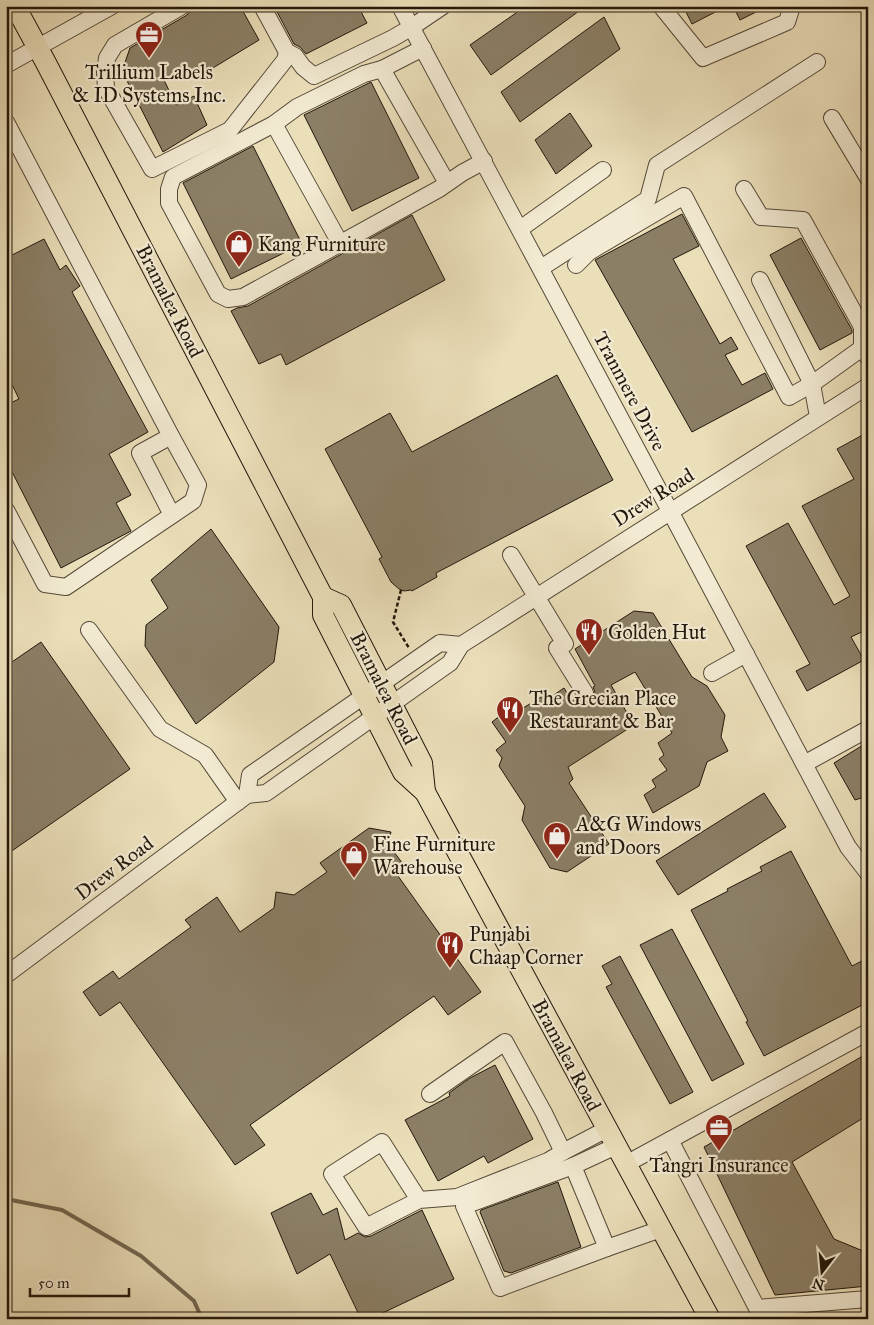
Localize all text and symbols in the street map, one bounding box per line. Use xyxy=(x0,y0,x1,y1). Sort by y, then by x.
office icon: Trillium Labels & ID Systems Inc. xyxy=(134,20,164,59)
place label: Trillium Labels & ID Systems Inc. xyxy=(72,60,226,107)
shop icon: Kang Furniture xyxy=(224,229,254,268)
place label: Kang Furniture xyxy=(258,232,386,257)
street label: Bramalea Road xyxy=(131,241,209,361)
street label: Tranmere Drive xyxy=(589,327,671,455)
street label: Drew Road xyxy=(608,463,698,531)
restaurant icon: Golden Hut xyxy=(574,617,604,656)
place label: Golden Hut xyxy=(608,620,706,644)
street label: Bramalea Road xyxy=(345,628,423,748)
place label: The Grecian Place Restaurant & Bar xyxy=(529,686,676,733)
restaurant icon: The Grecian Place Restaurant & Bar xyxy=(495,695,525,734)
place label: A&G Windows and Doors xyxy=(575,812,701,859)
shop icon: A&G Windows and Doors xyxy=(542,821,572,860)
street label: Drew Road xyxy=(70,831,158,905)
place label: Fine Furniture Warehouse xyxy=(373,832,496,879)
shop icon: Fine Furniture Warehouse xyxy=(339,840,369,879)
place label: Punjabi Chaap Corner xyxy=(469,922,583,969)
restaurant icon: Punjabi Chaap Corner xyxy=(435,930,465,969)
street label: Bramalea Road xyxy=(527,995,607,1115)
office icon: Tangri Insurance xyxy=(704,1113,734,1152)
place label: Tangri Insurance xyxy=(649,1153,789,1178)
north arrow xyxy=(796,1248,846,1298)
scale bar xyxy=(30,1265,129,1297)
text: 50 m xyxy=(38,1274,70,1292)
text: N xyxy=(810,1274,827,1294)

